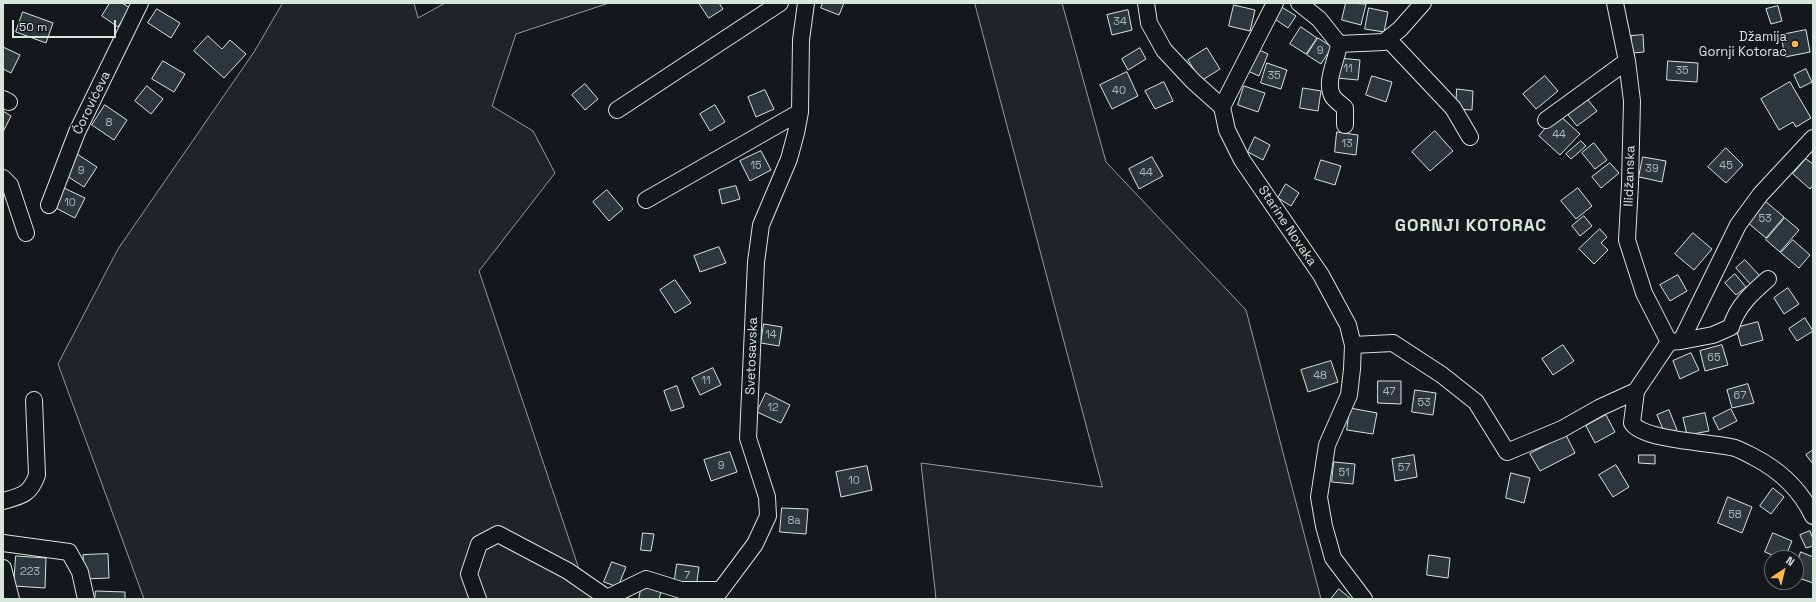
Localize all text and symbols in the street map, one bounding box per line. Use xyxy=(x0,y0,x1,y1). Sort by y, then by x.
scale bar xyxy=(14,12,118,38)
house number: 34 xyxy=(1113,15,1127,29)
text: 50 m xyxy=(19,19,47,35)
place label: Džamija Gornji Kotorac xyxy=(1699,29,1787,60)
marker: Džamija Gornji Kotorac xyxy=(1790,39,1800,49)
house number: 9 xyxy=(1317,44,1323,58)
house number: 11 xyxy=(1343,62,1353,76)
house number: 35 xyxy=(1675,64,1689,78)
street label: Ćorovićeva xyxy=(70,69,114,137)
house number: 35 xyxy=(1267,69,1281,83)
house number: 40 xyxy=(1112,84,1126,98)
house number: 8 xyxy=(106,116,112,130)
house number: 44 xyxy=(1552,128,1566,142)
house number: 13 xyxy=(1341,137,1353,151)
street label: Ilidžanska xyxy=(1621,145,1639,207)
house number: 15 xyxy=(750,159,762,173)
house number: 45 xyxy=(1719,159,1733,173)
house number: 39 xyxy=(1645,162,1659,176)
house number: 9 xyxy=(78,164,84,178)
house number: 44 xyxy=(1139,166,1153,180)
street label: Starine Novaka xyxy=(1254,183,1320,269)
house number: 10 xyxy=(64,196,76,210)
house number: 53 xyxy=(1758,212,1772,226)
district label: GORNJI KOTORAC xyxy=(1395,216,1547,236)
street label: Svetosavska xyxy=(743,317,761,395)
house number: 14 xyxy=(765,328,777,342)
house number: 65 xyxy=(1707,351,1721,365)
house number: 48 xyxy=(1313,369,1327,383)
house number: 11 xyxy=(701,374,711,388)
house number: 47 xyxy=(1383,385,1395,399)
house number: 67 xyxy=(1734,389,1746,403)
house number: 53 xyxy=(1417,396,1431,410)
house number: 12 xyxy=(767,401,779,415)
house number: 9 xyxy=(718,459,724,473)
house number: 57 xyxy=(1398,461,1410,475)
house number: 51 xyxy=(1338,466,1350,480)
house number: 10 xyxy=(848,474,860,488)
house number: 58 xyxy=(1728,508,1742,522)
house number: 8a xyxy=(787,514,801,528)
north arrow xyxy=(1764,550,1804,590)
text: N xyxy=(1783,553,1797,569)
house number: 223 xyxy=(20,565,40,579)
house number: 7 xyxy=(684,569,690,583)

